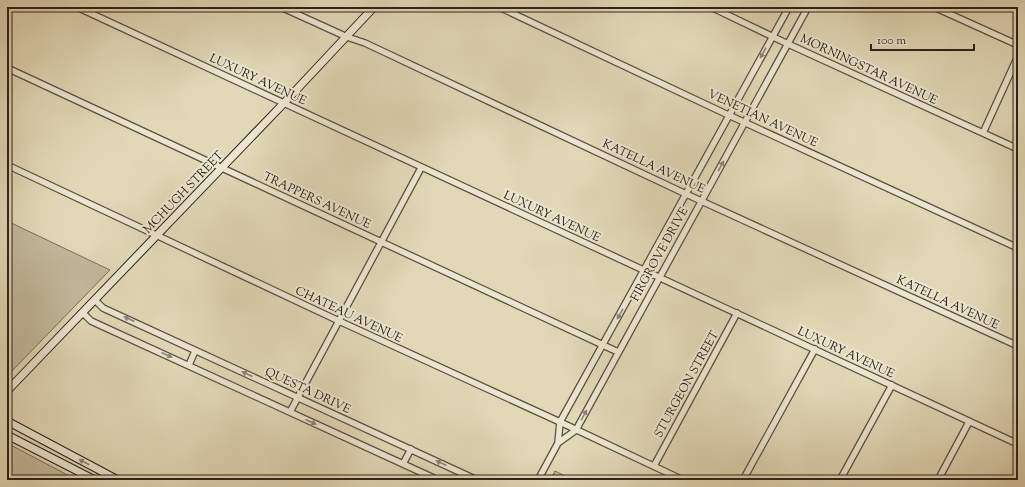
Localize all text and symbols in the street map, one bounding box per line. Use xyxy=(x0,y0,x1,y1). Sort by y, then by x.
scale bar xyxy=(871,26,974,52)
street label: MORNINGSTAR AVENUE xyxy=(797,30,941,110)
text: 100 m xyxy=(877,32,906,50)
one-way arrow xyxy=(760,47,767,59)
street label: LUXURY AVENUE xyxy=(206,50,310,111)
street label: VENETIAN AVENUE xyxy=(705,85,821,153)
street label: KATELLA AVENUE xyxy=(599,135,709,199)
street label: MCHUGH STREET xyxy=(139,147,228,238)
one-way arrow xyxy=(718,160,724,172)
street label: TRAPPERS AVENUE xyxy=(260,168,374,234)
street label: LUXURY AVENUE xyxy=(500,187,604,248)
street label: FIRGROVE DRIVE xyxy=(626,203,694,305)
street label: KATELLA AVENUE xyxy=(893,271,1003,335)
street label: CHATEAU AVENUE xyxy=(292,282,406,348)
one-way arrow xyxy=(616,308,623,320)
one-way arrow xyxy=(123,316,135,322)
street label: LUXURY AVENUE xyxy=(794,323,898,384)
street label: STURGEON STREET xyxy=(650,327,724,441)
one-way arrow xyxy=(162,352,173,358)
street label: QUESTA DRIVE xyxy=(262,363,354,419)
one-way arrow xyxy=(241,371,252,377)
one-way arrow xyxy=(581,409,587,421)
one-way arrow xyxy=(305,419,316,425)
one-way arrow xyxy=(78,458,89,465)
one-way arrow xyxy=(435,460,447,466)

